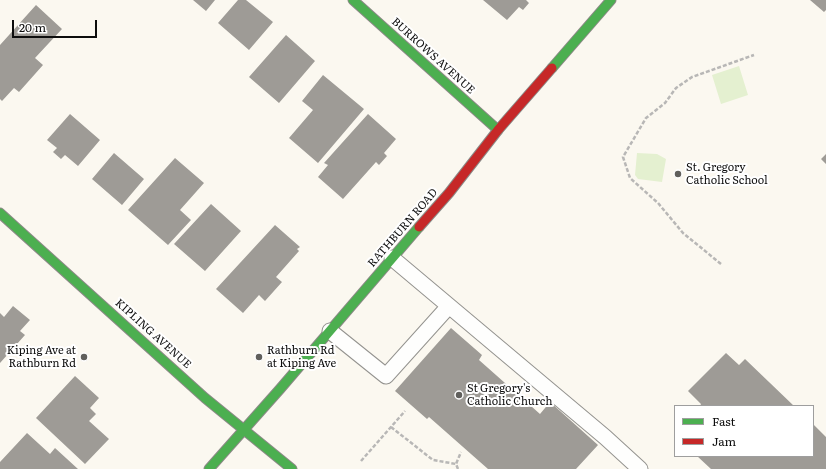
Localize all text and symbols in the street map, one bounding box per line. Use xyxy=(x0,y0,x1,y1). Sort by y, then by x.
scale bar xyxy=(14,12,99,38)
street label: BURROWS AVENUE xyxy=(389,15,477,97)
text: 20 m xyxy=(19,18,46,36)
place label: St. Gregory Catholic School xyxy=(686,161,768,187)
marker: St. Gregory Catholic School xyxy=(673,169,683,179)
street label: RATHBURN ROAD xyxy=(365,186,441,270)
street label: KIPLING AVENUE xyxy=(112,296,194,372)
place label: Kiping Ave at Rathburn Rd xyxy=(7,344,76,370)
place label: Rathburn Rd at Kiping Ave xyxy=(267,344,336,370)
marker: Kiping Ave at Rathburn Rd xyxy=(79,352,89,362)
marker: Rathburn Rd at Kiping Ave xyxy=(254,352,264,362)
place label: St Gregory's Catholic Church xyxy=(467,382,553,408)
marker: St Gregory's Catholic Church xyxy=(454,390,464,400)
legend xyxy=(674,405,814,457)
text: Fast xyxy=(712,412,735,430)
text: Jam xyxy=(712,432,736,450)

